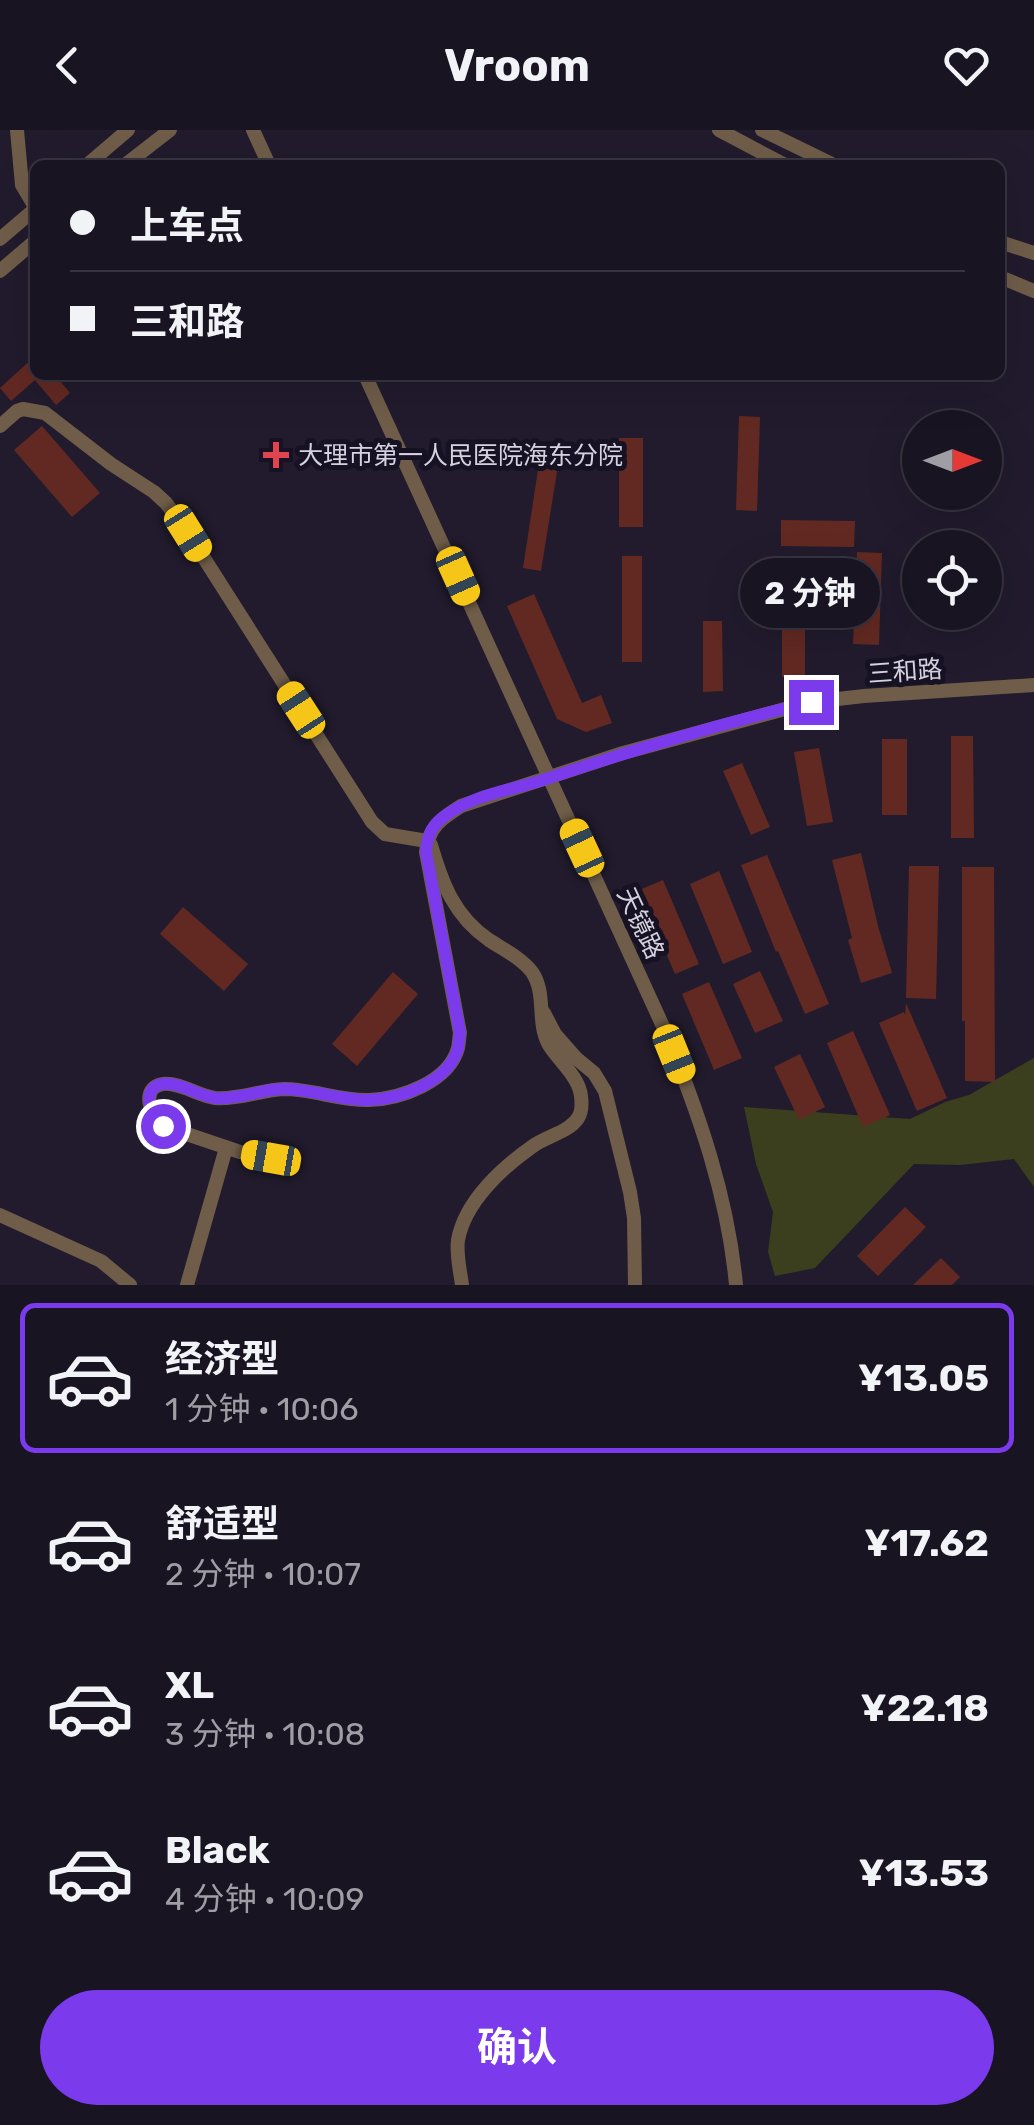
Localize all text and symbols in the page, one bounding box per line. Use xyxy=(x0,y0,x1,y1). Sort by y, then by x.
icon: back xyxy=(40,38,95,93)
icon: heart xyxy=(939,38,994,93)
text: Vroom xyxy=(444,39,590,92)
text: 上车点 xyxy=(130,203,244,249)
text: 三和路 xyxy=(130,299,244,345)
north arrow xyxy=(902,410,1002,510)
map controls xyxy=(902,410,1002,630)
place label: 大理市第一人民医院海东分院 xyxy=(298,441,623,470)
marker: 大理市第一人民医院海东分院 xyxy=(263,442,289,468)
car xyxy=(159,500,217,566)
button: locate xyxy=(902,530,1002,630)
car xyxy=(432,542,484,610)
callout: 2 分钟 xyxy=(741,557,881,627)
text: 2 分钟 xyxy=(764,574,856,612)
street label: 三和路 xyxy=(867,654,943,689)
car xyxy=(272,677,330,743)
route end xyxy=(789,680,834,725)
car xyxy=(556,814,608,882)
street label: 天镜路 xyxy=(612,883,670,963)
car xyxy=(649,1021,699,1087)
route start xyxy=(141,1104,186,1149)
car xyxy=(239,1138,303,1178)
icon: car xyxy=(45,1333,135,1423)
text: 经济型 xyxy=(165,1336,279,1382)
text: ¥13.05 xyxy=(858,1355,989,1401)
text: 1 分钟 · 10:06 xyxy=(165,1390,359,1428)
icon: car xyxy=(45,1498,135,1588)
text: 舒适型 xyxy=(165,1501,279,1547)
text: ¥17.62 xyxy=(864,1520,989,1566)
text: 2 分钟 · 10:07 xyxy=(165,1555,361,1593)
text: XL xyxy=(165,1662,214,1708)
icon: car xyxy=(45,1663,135,1753)
text: ¥22.18 xyxy=(860,1685,989,1731)
text: 3 分钟 · 10:08 xyxy=(165,1715,365,1753)
text: Black xyxy=(165,1827,270,1873)
icon: car xyxy=(45,1828,135,1918)
text: ¥13.53 xyxy=(859,1850,989,1896)
text: 4 分钟 · 10:09 xyxy=(165,1880,364,1918)
button: 确认 xyxy=(40,1990,994,2105)

